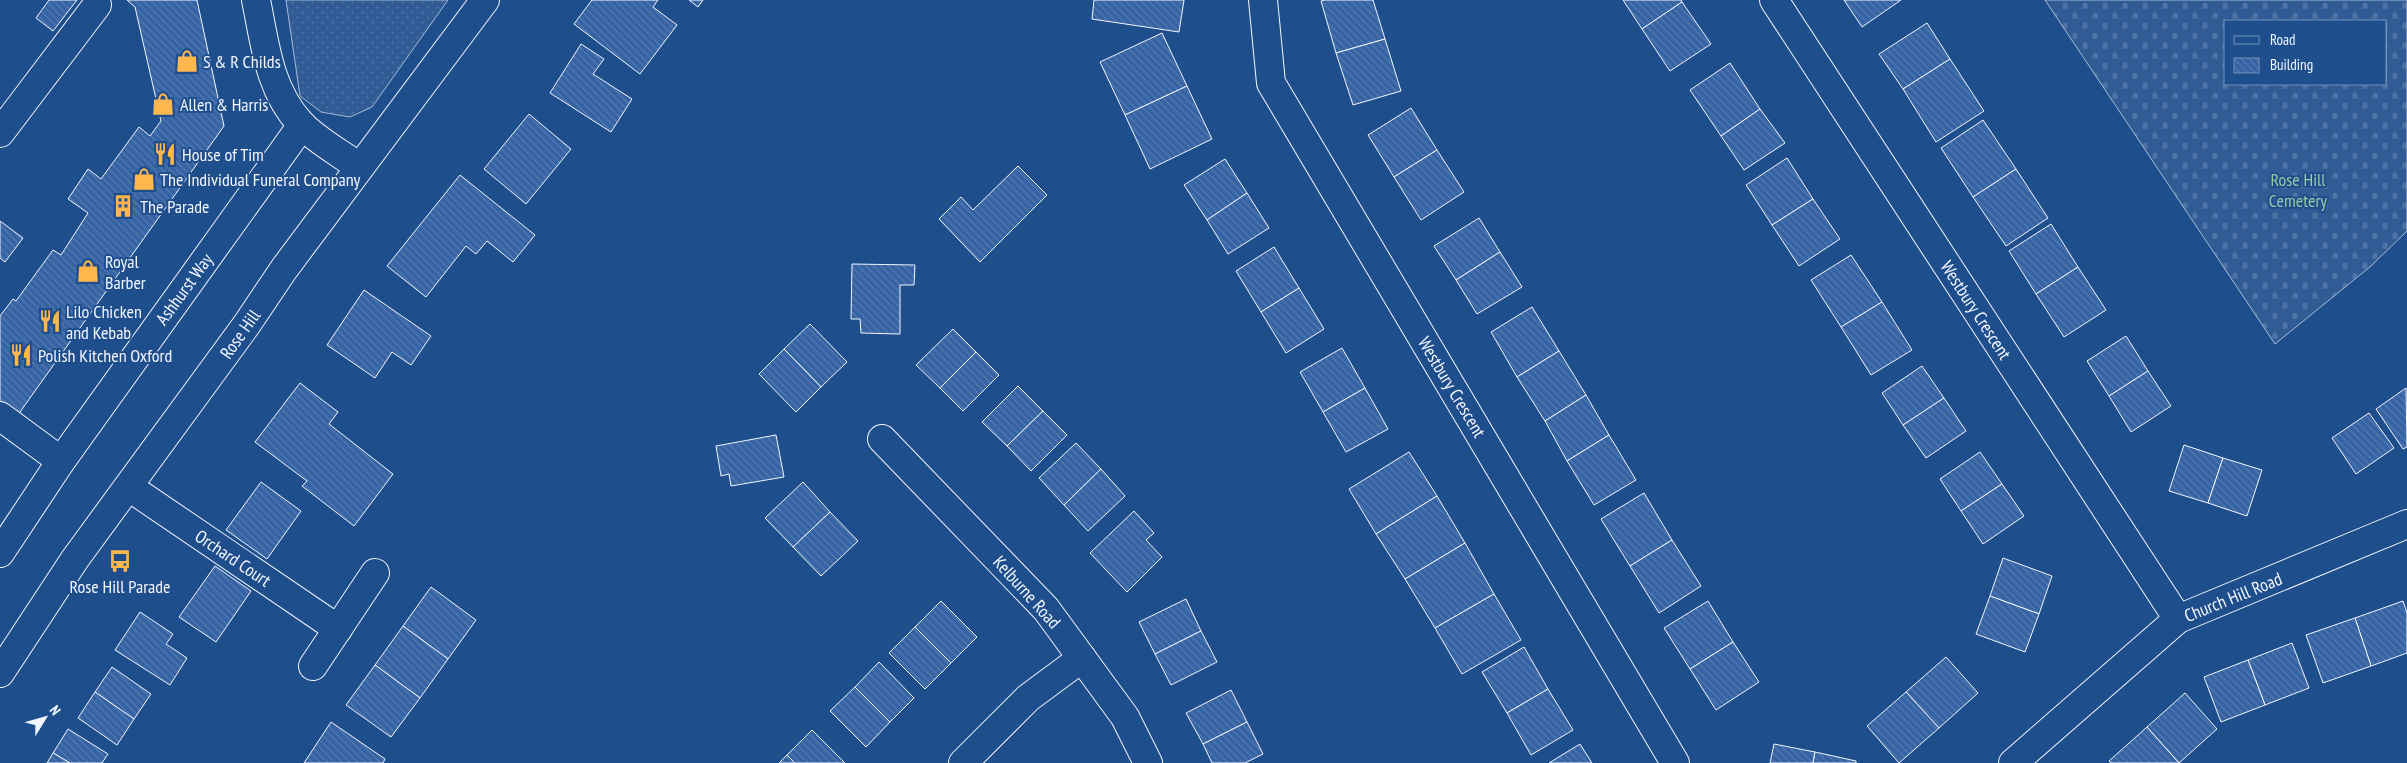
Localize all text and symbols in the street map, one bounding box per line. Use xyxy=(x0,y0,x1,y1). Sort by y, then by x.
legend xyxy=(2224,20,2387,85)
text: Road xyxy=(2270,30,2296,49)
shop icon: S & R Childs xyxy=(174,48,200,74)
place label: S & R Childs xyxy=(203,50,281,73)
text: Building xyxy=(2270,55,2313,74)
shop icon: Allen & Harris xyxy=(150,91,176,117)
place label: Allen & Harris xyxy=(180,93,268,116)
restaurant icon: House of Tim xyxy=(152,141,178,167)
place label: House of Tim xyxy=(182,143,264,166)
shop icon: The Individual Funeral Company xyxy=(131,166,157,192)
place label: The Individual Funeral Company xyxy=(160,168,361,191)
park label: Rose Hill Cemetery xyxy=(2269,168,2327,212)
building icon: The Parade xyxy=(110,193,136,219)
place label: The Parade xyxy=(140,195,209,218)
street label: Ashhurst Way xyxy=(150,248,218,329)
place label: Royal Barber xyxy=(105,250,146,294)
street label: Westbury Crescent xyxy=(1935,256,2017,364)
shop icon: Royal Barber xyxy=(75,258,101,284)
place label: Lilo Chicken and Kebab xyxy=(66,300,142,344)
street label: Rose Hill xyxy=(215,304,266,363)
restaurant icon: Lilo Chicken and Kebab xyxy=(37,308,63,334)
street label: Westbury Crescent xyxy=(1413,332,1491,442)
restaurant icon: Polish Kitchen Oxford xyxy=(8,342,34,368)
place label: Polish Kitchen Oxford xyxy=(38,344,172,367)
street label: Orchard Court xyxy=(191,524,275,592)
bus stop icon: Rose Hill Parade xyxy=(107,548,133,574)
street label: Kelburne Road xyxy=(988,551,1066,633)
street label: Church Hill Road xyxy=(2181,567,2285,627)
place label: Rose Hill Parade xyxy=(70,575,171,598)
north arrow xyxy=(20,693,70,743)
text: N xyxy=(46,702,65,719)

